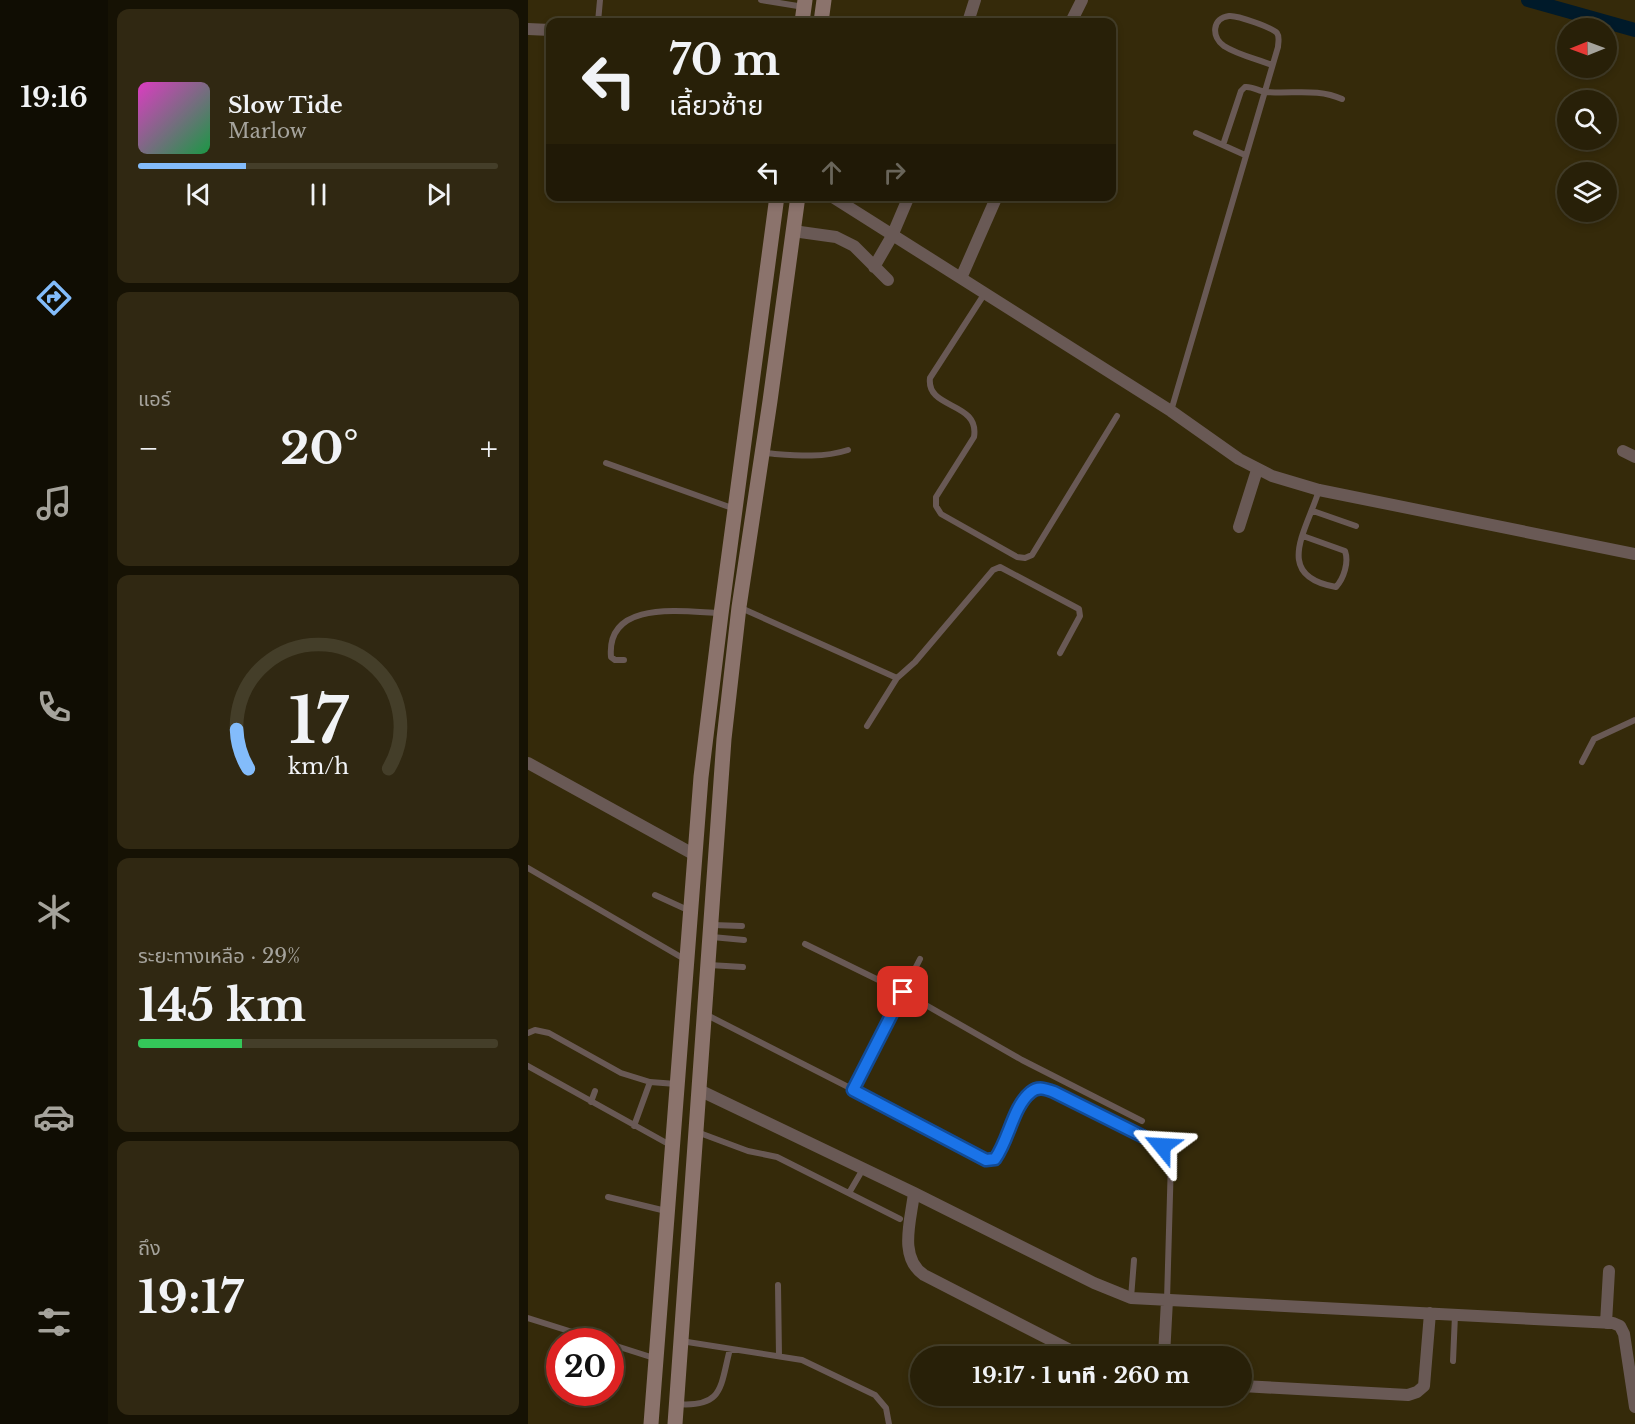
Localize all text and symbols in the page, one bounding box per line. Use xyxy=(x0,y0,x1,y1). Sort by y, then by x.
north arrow xyxy=(1557,18,1617,78)
map controls xyxy=(1557,18,1617,222)
text: 70 m xyxy=(669,34,780,86)
icon: left xyxy=(570,42,648,120)
text: 19:16 xyxy=(20,81,88,114)
text: เลี้ยวซ้าย xyxy=(669,89,763,122)
button: search xyxy=(1557,90,1617,150)
text: Slow Tide xyxy=(228,92,343,119)
text: Marlow xyxy=(228,119,307,143)
icon: left xyxy=(752,156,785,189)
icon: ahead xyxy=(815,156,848,189)
icon: right xyxy=(878,156,911,189)
button: layers xyxy=(1557,162,1617,222)
icon: previous xyxy=(182,178,215,211)
icon: pause xyxy=(302,178,335,211)
icon: next xyxy=(422,178,455,211)
icon: directions xyxy=(33,277,75,319)
text: แอร์ xyxy=(138,387,170,411)
text: 20° xyxy=(280,420,359,476)
text: − xyxy=(138,428,159,469)
text: + xyxy=(480,428,498,469)
icon: music xyxy=(33,482,75,524)
text: 17 xyxy=(288,682,348,760)
icon: phone xyxy=(33,686,75,728)
text: km/h xyxy=(288,753,349,780)
icon: climate xyxy=(33,891,75,933)
text: ระยะทางเหลือ · 29% xyxy=(138,944,301,968)
pin xyxy=(877,966,928,1017)
icon: arrive xyxy=(886,975,919,1008)
text: 145 km xyxy=(138,977,306,1033)
icon: car xyxy=(33,1096,75,1138)
position arrow xyxy=(1130,1114,1194,1178)
text: ถึง xyxy=(138,1236,161,1260)
text: 19:17 xyxy=(138,1269,244,1325)
icon: filters xyxy=(33,1301,75,1343)
speed limit sign: 20 xyxy=(546,1328,624,1406)
text: 19:17 · 1 นาที · 260 m xyxy=(972,1362,1190,1389)

